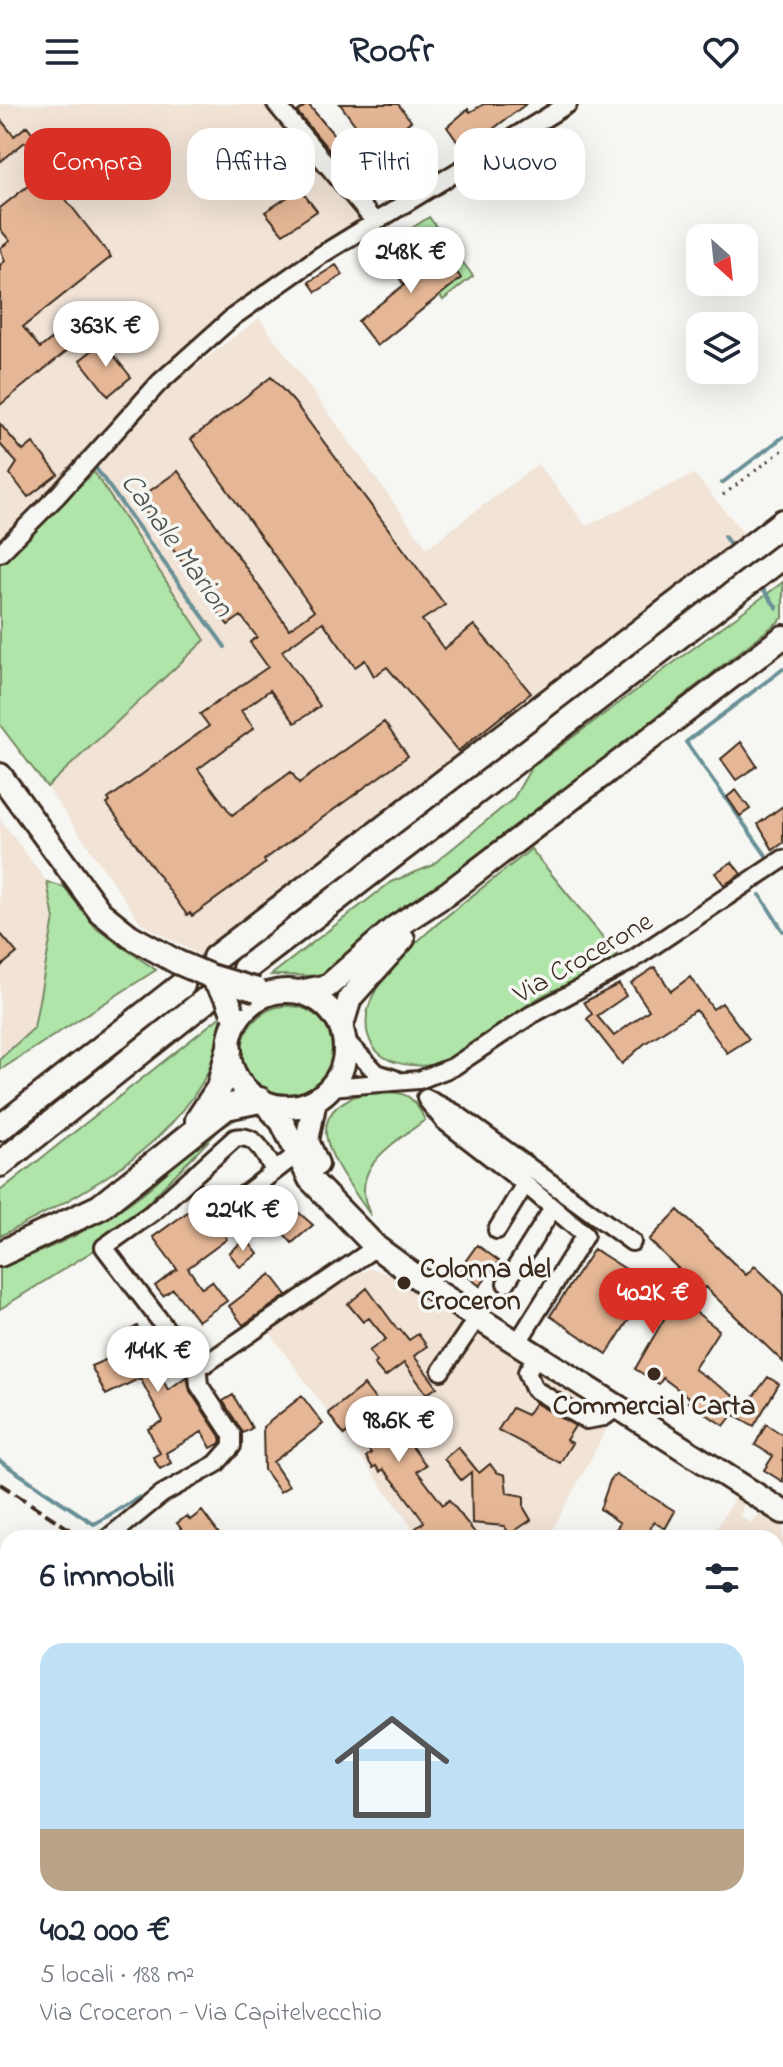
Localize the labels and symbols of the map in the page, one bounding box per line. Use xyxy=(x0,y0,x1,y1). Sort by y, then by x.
north arrow xyxy=(686,224,758,296)
pin: 248K € xyxy=(346,227,476,295)
pin: 363K € xyxy=(41,301,171,369)
water label: Canale Marion xyxy=(108,464,244,628)
street label: Via Crocerone xyxy=(506,902,661,1016)
pin: 224K € xyxy=(178,1185,308,1253)
place label: Colonna del Croceron xyxy=(420,1250,551,1323)
pin: 402K € xyxy=(588,1268,718,1336)
marker: Colonna del Croceron xyxy=(395,1274,413,1292)
pin: 144K € xyxy=(93,1326,223,1394)
marker: Commercial Carta xyxy=(645,1365,663,1383)
place label: Commercial Carta xyxy=(553,1387,755,1428)
pin: 98.6K € xyxy=(325,1396,473,1464)

